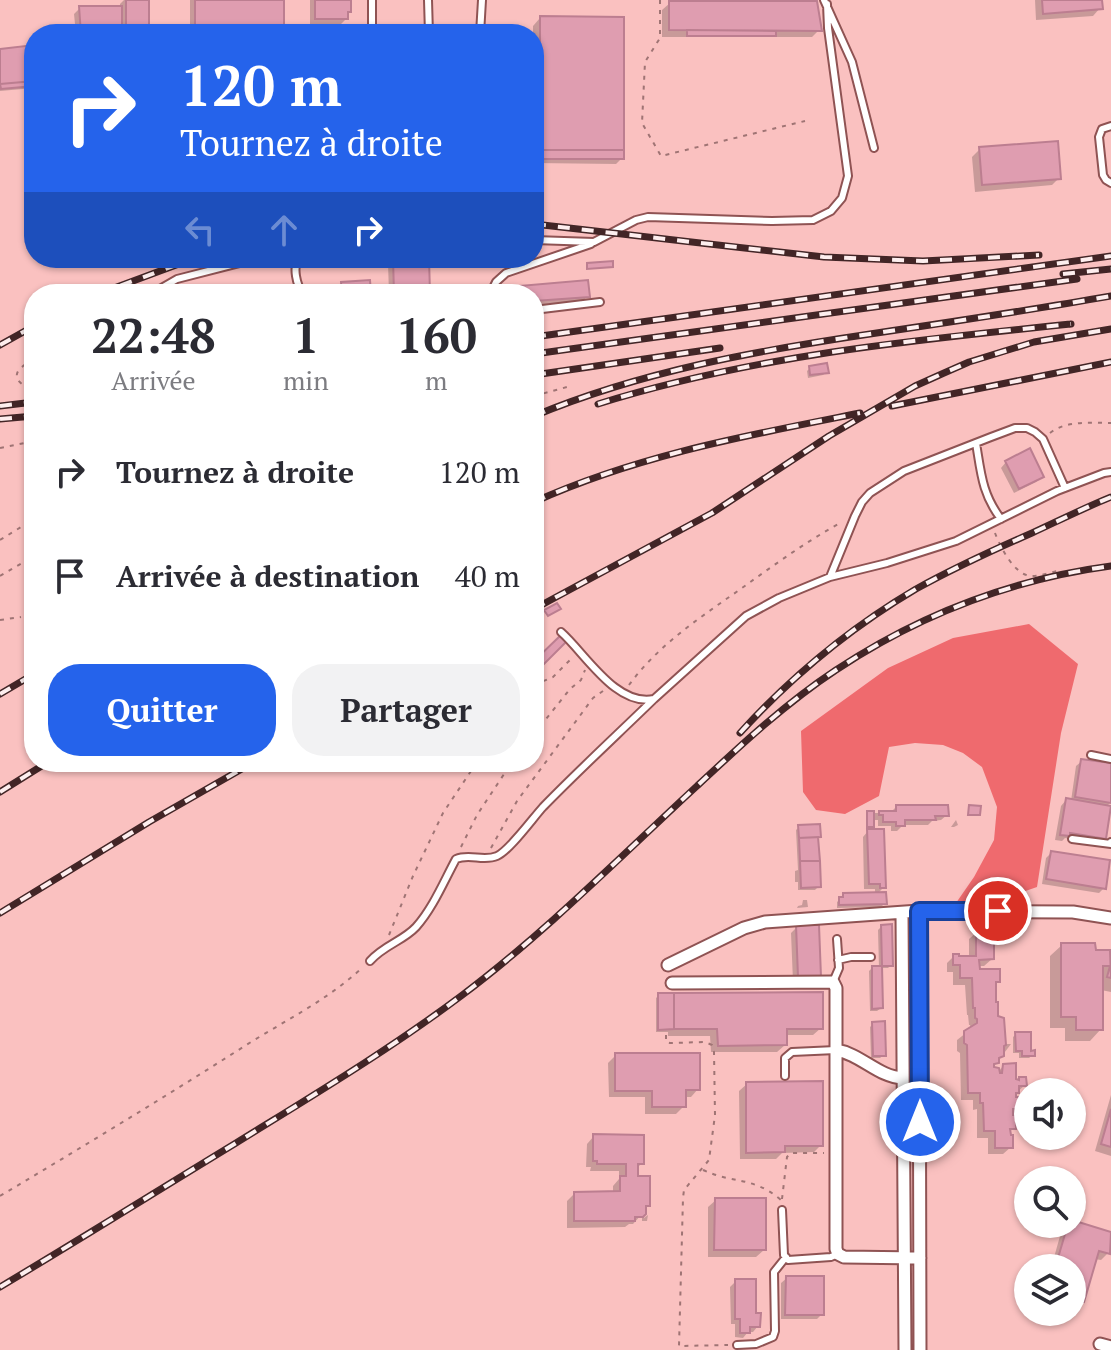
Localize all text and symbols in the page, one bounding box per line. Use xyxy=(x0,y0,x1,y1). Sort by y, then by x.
text: 120 m xyxy=(180,48,342,122)
icon: right xyxy=(48,56,152,160)
text: Tournez à droite xyxy=(180,119,443,166)
icon: left xyxy=(178,208,222,252)
icon: ahead xyxy=(262,208,306,252)
icon: right xyxy=(346,208,390,252)
text: 22:48 xyxy=(91,303,216,367)
text: 1 xyxy=(292,303,319,367)
text: 160 xyxy=(396,303,477,367)
text: Arrivée xyxy=(111,363,196,397)
text: min xyxy=(283,363,329,397)
text: m xyxy=(425,363,448,397)
icon: right xyxy=(48,450,92,494)
text: Tournez à droite xyxy=(116,452,354,492)
text: 120 m xyxy=(439,452,520,492)
icon: arrive xyxy=(48,554,92,598)
text: Arrivée à destination xyxy=(116,556,419,596)
text: 40 m xyxy=(455,556,520,596)
button: Quitter xyxy=(48,664,276,756)
button: Partager xyxy=(292,664,520,756)
pin xyxy=(964,877,1032,945)
icon: arrive xyxy=(976,889,1020,933)
map controls xyxy=(1014,1078,1086,1326)
button: sound xyxy=(1014,1078,1086,1150)
position arrow xyxy=(878,1080,962,1164)
button: search xyxy=(1014,1166,1086,1238)
button: layers xyxy=(1014,1254,1086,1326)

